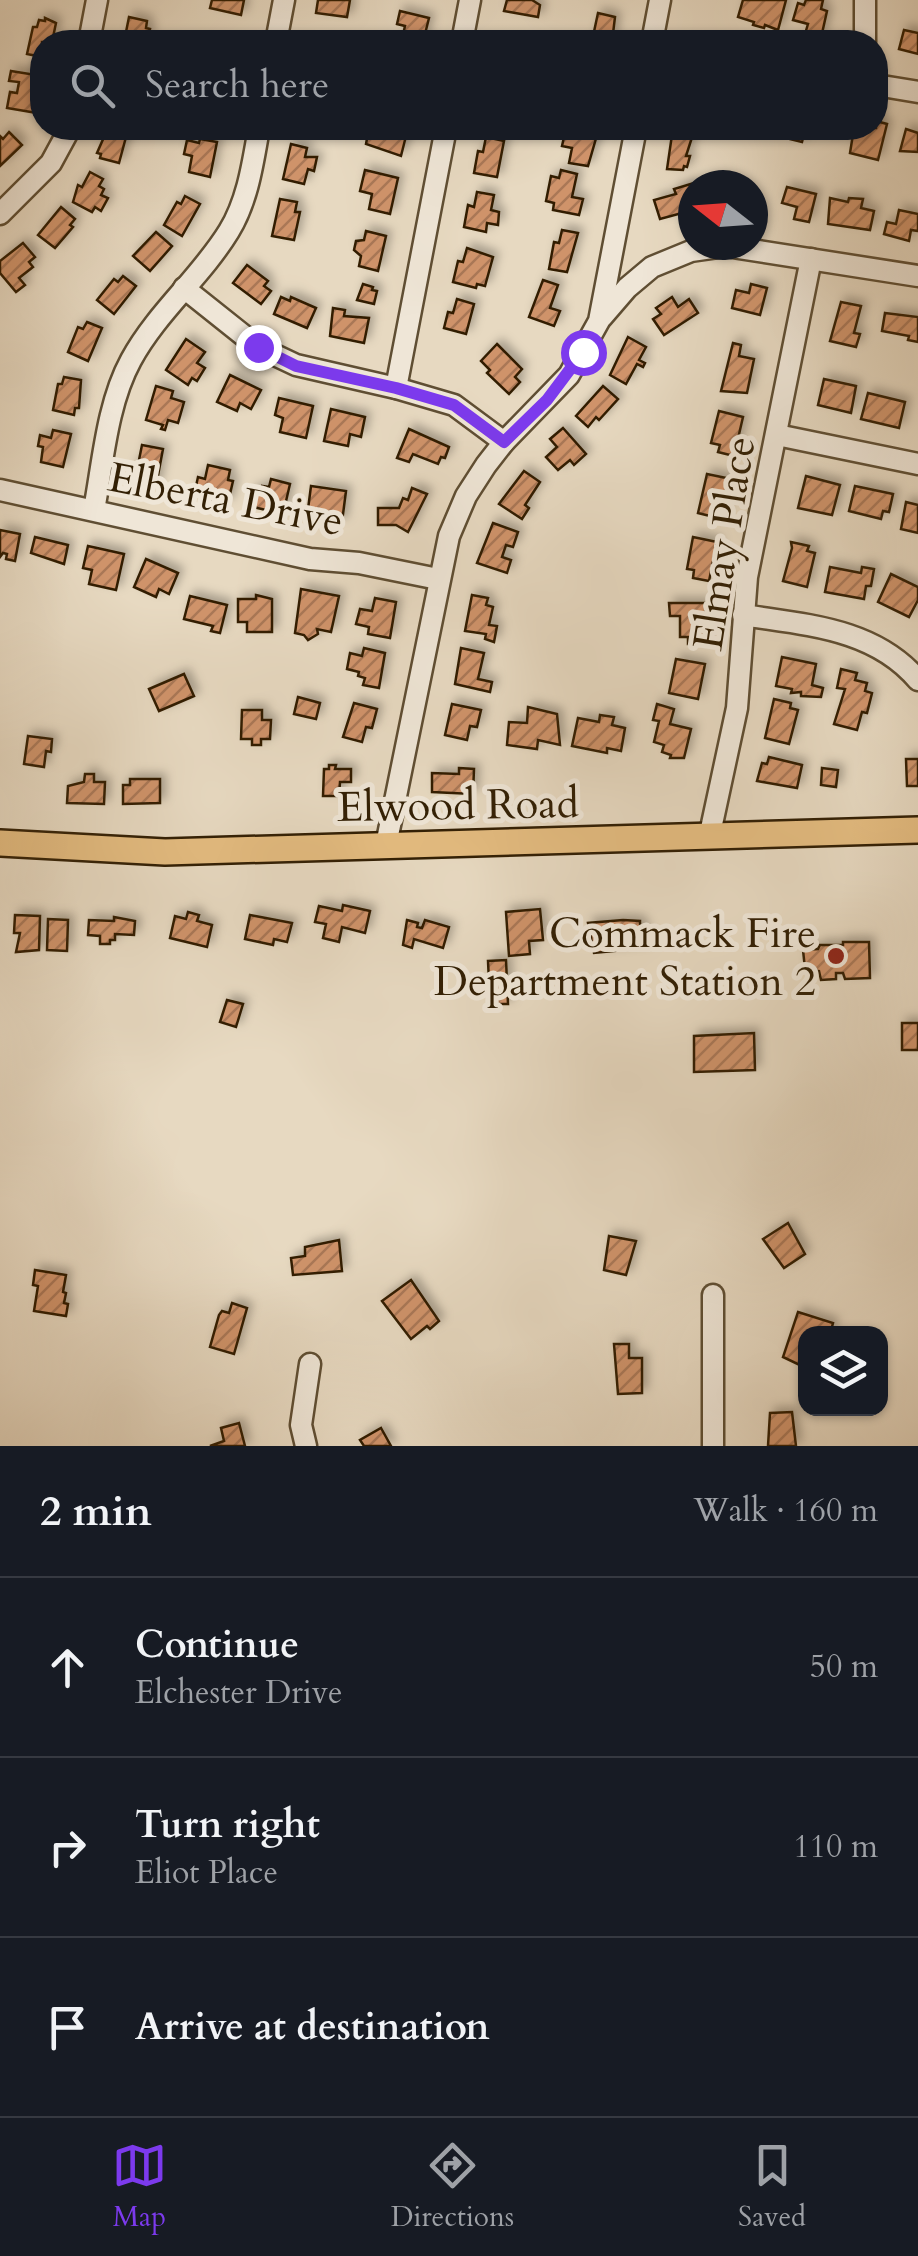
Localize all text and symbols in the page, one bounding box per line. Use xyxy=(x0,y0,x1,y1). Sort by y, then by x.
search box xyxy=(30,30,888,140)
icon: search xyxy=(65,58,120,113)
text: Search here xyxy=(145,59,329,111)
north arrow xyxy=(678,170,768,260)
route end xyxy=(236,325,282,371)
route start xyxy=(561,330,607,376)
street label: Elmay Place xyxy=(679,432,769,654)
street label: Elberta Drive xyxy=(104,449,348,550)
street label: Elwood Road xyxy=(337,775,579,836)
place label: Commack Fire Department Station 2 xyxy=(434,905,816,1010)
marker: Commack Fire Department Station 2 xyxy=(825,945,847,967)
map controls xyxy=(798,1326,888,1416)
button: layers xyxy=(798,1326,888,1416)
text: 2 min xyxy=(40,1483,152,1540)
text: Walk · 160 m xyxy=(693,1489,878,1533)
text: Continue xyxy=(135,1619,299,1671)
icon: ahead xyxy=(40,1640,95,1695)
text: 50 m xyxy=(810,1645,878,1689)
text: Elchester Drive xyxy=(135,1671,343,1715)
text: Turn right xyxy=(135,1799,320,1851)
icon: right xyxy=(40,1820,95,1875)
text: 110 m xyxy=(793,1825,878,1869)
text: Eliot Place xyxy=(135,1851,278,1895)
icon: arrive xyxy=(40,2000,95,2055)
text: Arrive at destination xyxy=(135,2001,490,2053)
tab: Map xyxy=(112,2138,167,2236)
tab: Directions xyxy=(391,2138,514,2236)
tab: Saved xyxy=(738,2138,806,2236)

